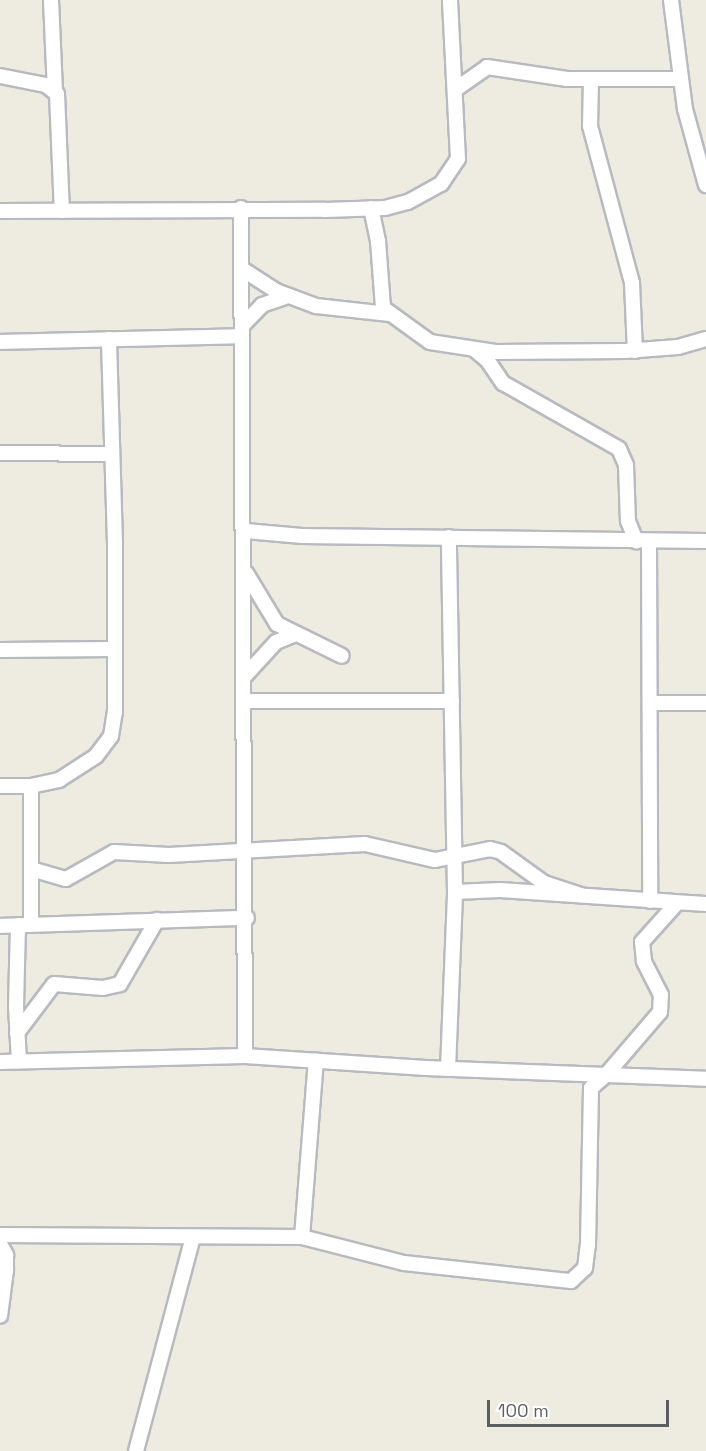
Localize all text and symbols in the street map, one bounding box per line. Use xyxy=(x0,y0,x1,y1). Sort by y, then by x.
scale bar xyxy=(490,1388,672,1426)
text: 100 m xyxy=(498,1399,549,1422)

